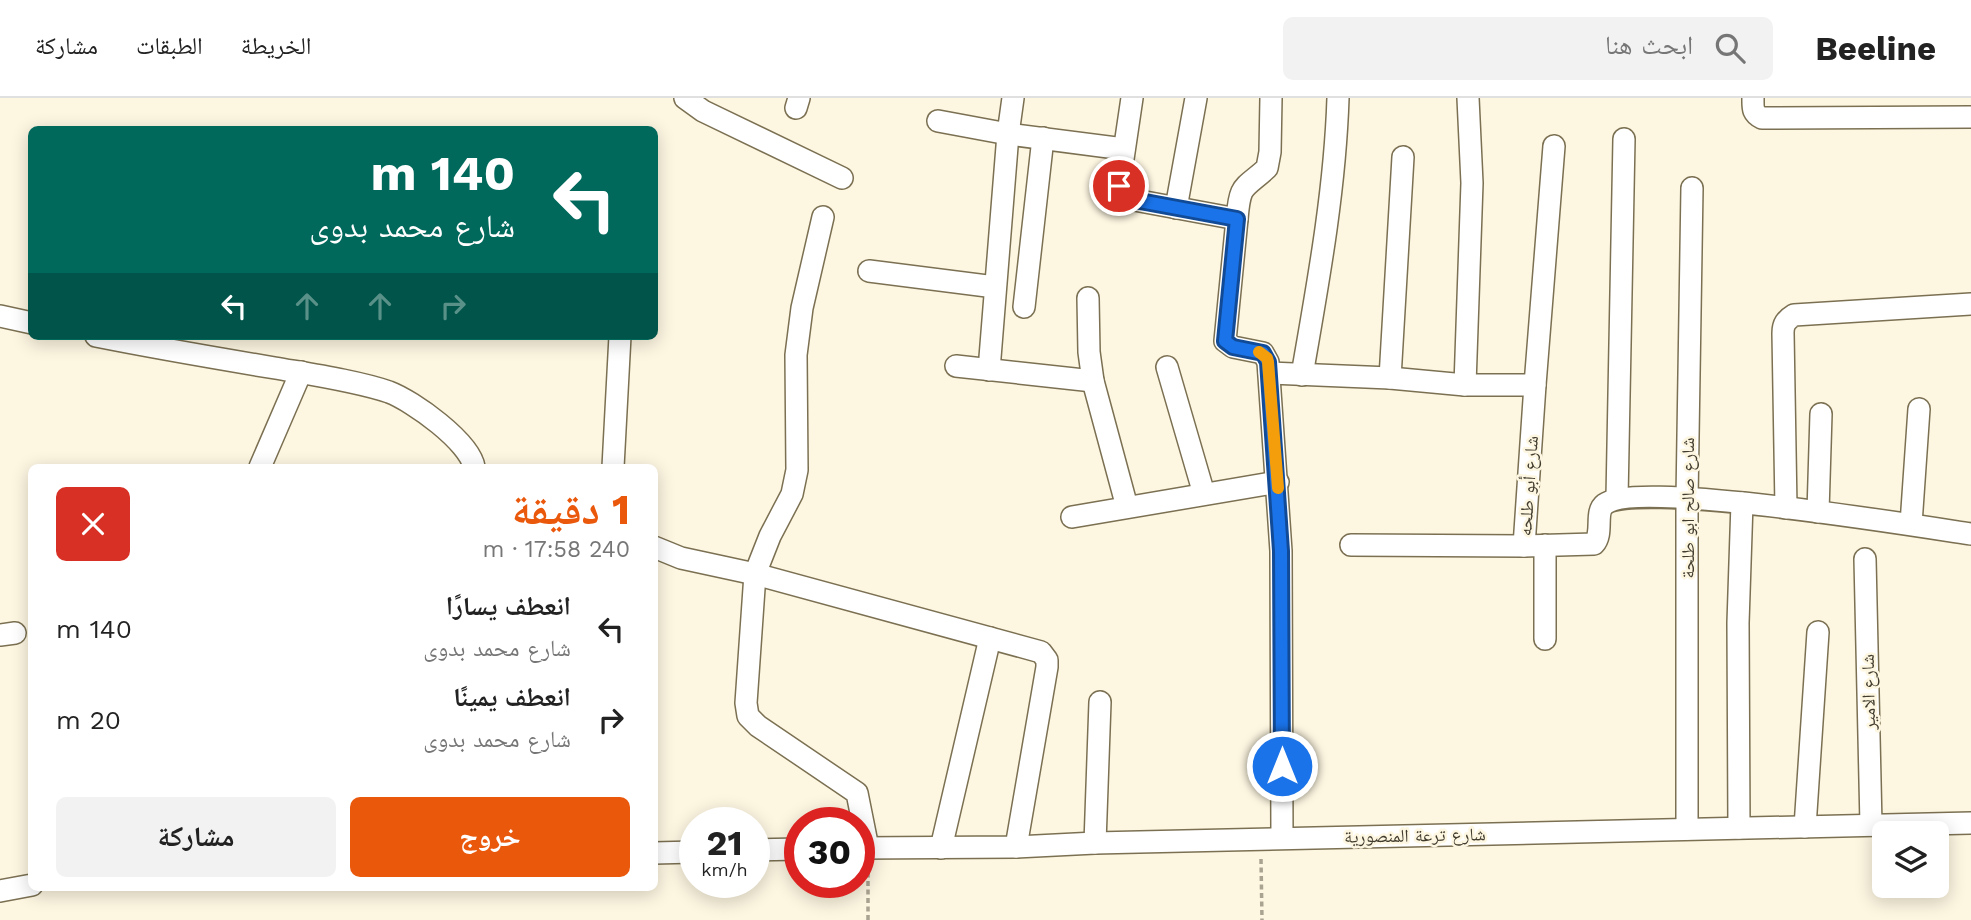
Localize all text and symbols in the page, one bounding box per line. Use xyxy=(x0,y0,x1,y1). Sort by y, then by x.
search box xyxy=(1283,17,1773,80)
icon: search xyxy=(1711,29,1749,67)
text: Beeline xyxy=(1815,29,1936,68)
text: ابحث هنا xyxy=(1605,30,1693,60)
text: مشاركة xyxy=(35,32,98,60)
text: الطبقات xyxy=(136,32,203,60)
text: الخريطة xyxy=(241,32,311,60)
text: 140 m xyxy=(371,144,515,202)
icon: left xyxy=(539,154,630,245)
pin xyxy=(1089,156,1149,216)
icon: arrive xyxy=(1100,167,1138,205)
text: شارع محمد بدوى xyxy=(309,207,515,245)
icon: left xyxy=(215,287,253,325)
icon: ahead xyxy=(288,287,326,325)
icon: ahead xyxy=(361,287,399,325)
icon: right xyxy=(434,287,472,325)
street label: شارع أبو طلحه xyxy=(1514,435,1543,537)
street label: شارع صالح ابو طلحة xyxy=(1677,437,1700,579)
text: 1 دقيقة xyxy=(512,485,630,534)
button: close xyxy=(56,487,130,561)
text: 240 m · 17:58 xyxy=(483,536,630,563)
text: انعطف يسارًا xyxy=(446,591,571,621)
icon: left xyxy=(592,610,630,648)
text: 140 m xyxy=(56,614,132,644)
text: شارع محمد بدوى xyxy=(423,635,571,662)
street label: شارع الامير xyxy=(1857,654,1880,731)
text: انعطف يمينًا xyxy=(453,682,571,712)
icon: right xyxy=(592,701,630,739)
text: 20 m xyxy=(56,705,121,735)
text: شارع محمد بدوى xyxy=(423,726,571,753)
position arrow xyxy=(1245,729,1319,803)
button: مشاركة xyxy=(56,797,336,877)
button: خروج xyxy=(350,797,630,877)
speed limit sign: 30 xyxy=(784,807,875,898)
map controls xyxy=(1872,821,1949,898)
button: layers xyxy=(1872,821,1949,898)
text: 21 xyxy=(707,822,742,864)
street label: شارع ترعة المنصورية xyxy=(1344,823,1486,848)
text: km/h xyxy=(701,859,748,880)

